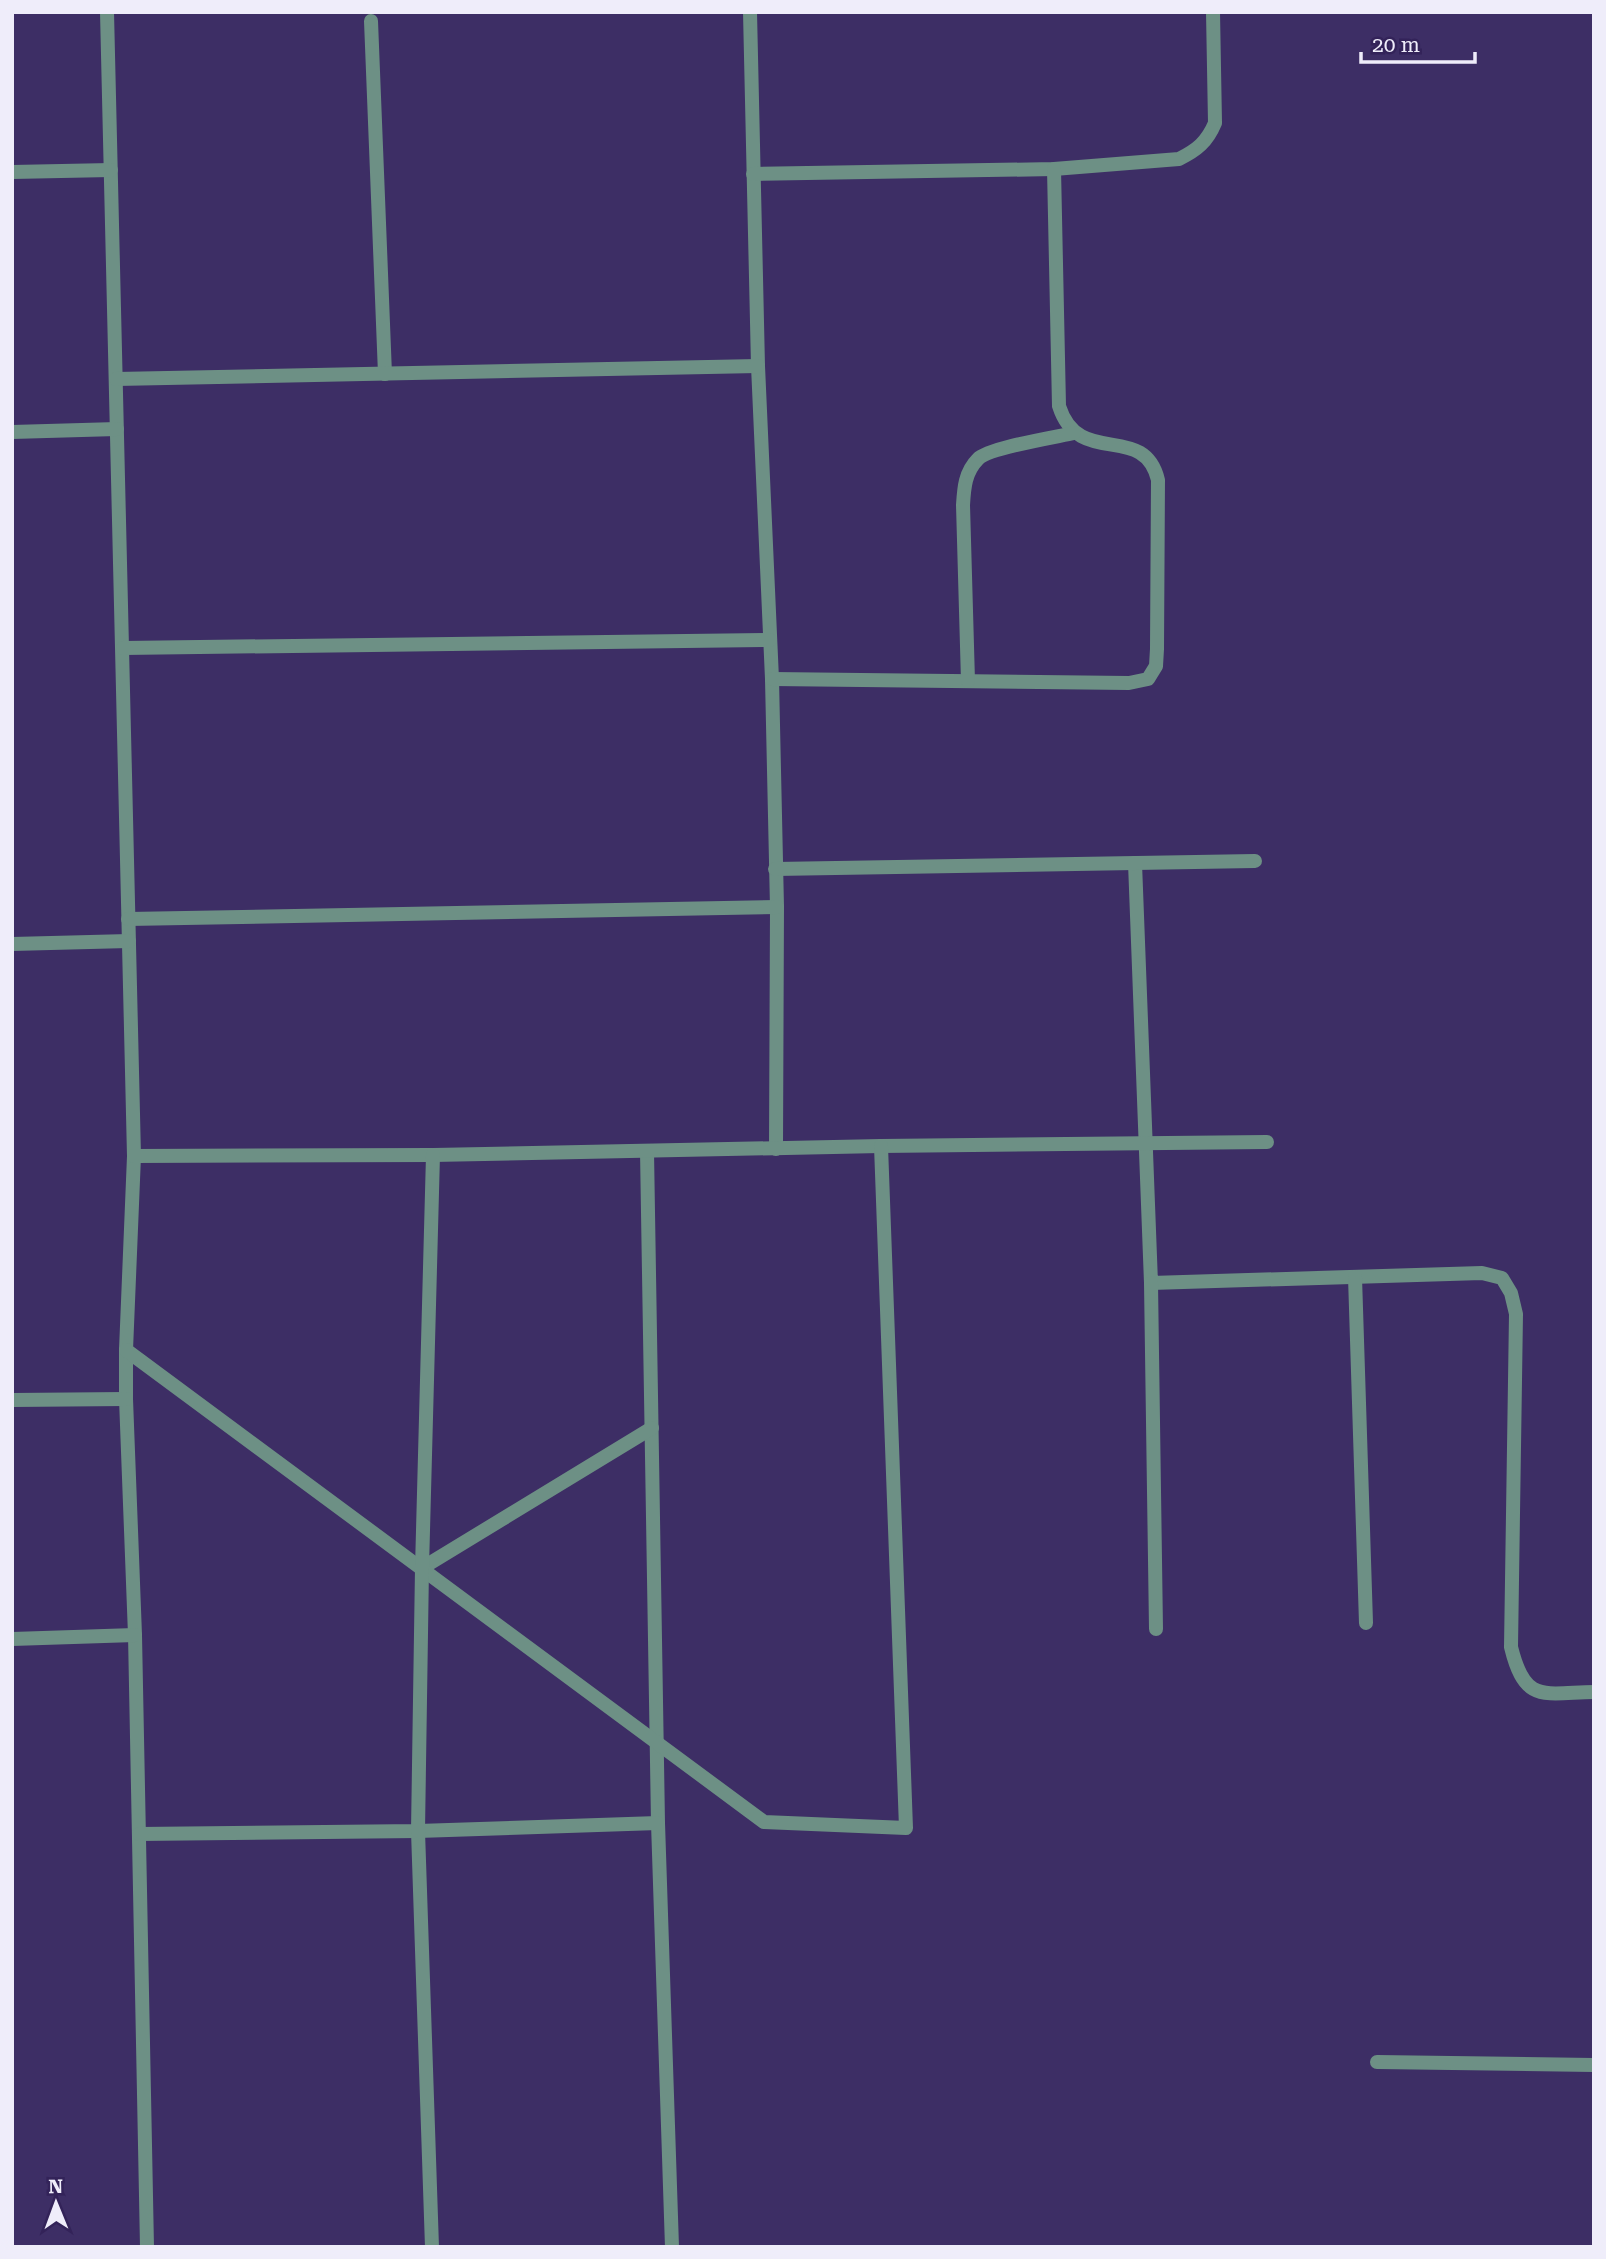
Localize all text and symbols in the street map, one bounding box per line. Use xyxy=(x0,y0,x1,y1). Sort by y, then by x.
scale bar xyxy=(1361,21,1475,65)
text: 20 m xyxy=(1372,33,1420,57)
north arrow xyxy=(21,2168,91,2238)
text: N xyxy=(48,2175,64,2198)

